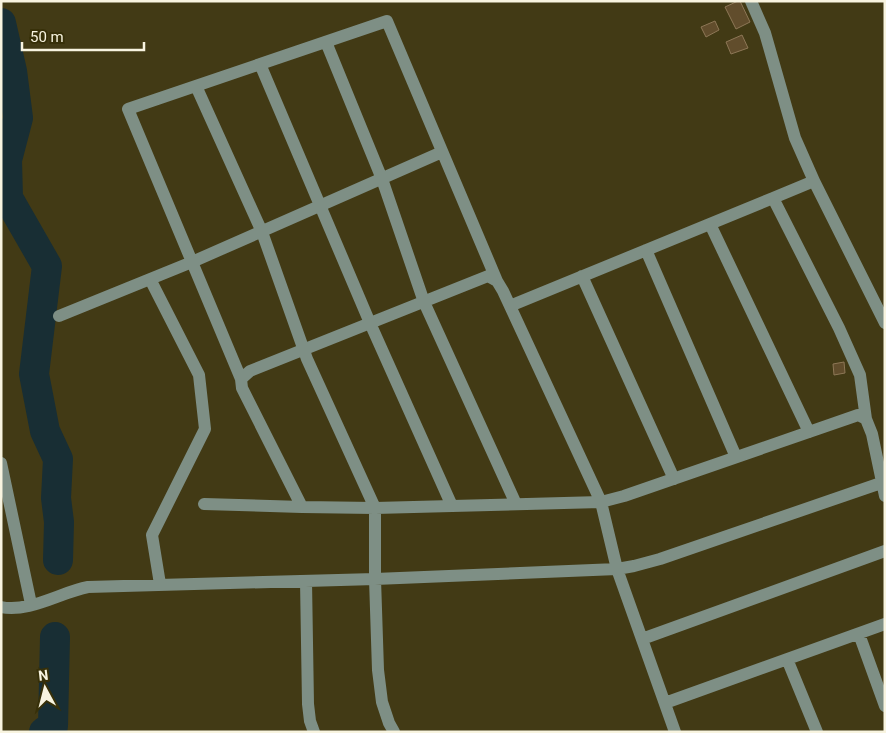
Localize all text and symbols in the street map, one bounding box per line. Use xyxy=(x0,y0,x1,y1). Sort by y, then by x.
scale bar xyxy=(22,20,145,52)
text: 50 m xyxy=(30,28,64,46)
north arrow xyxy=(20,663,70,713)
text: N xyxy=(38,667,49,684)

